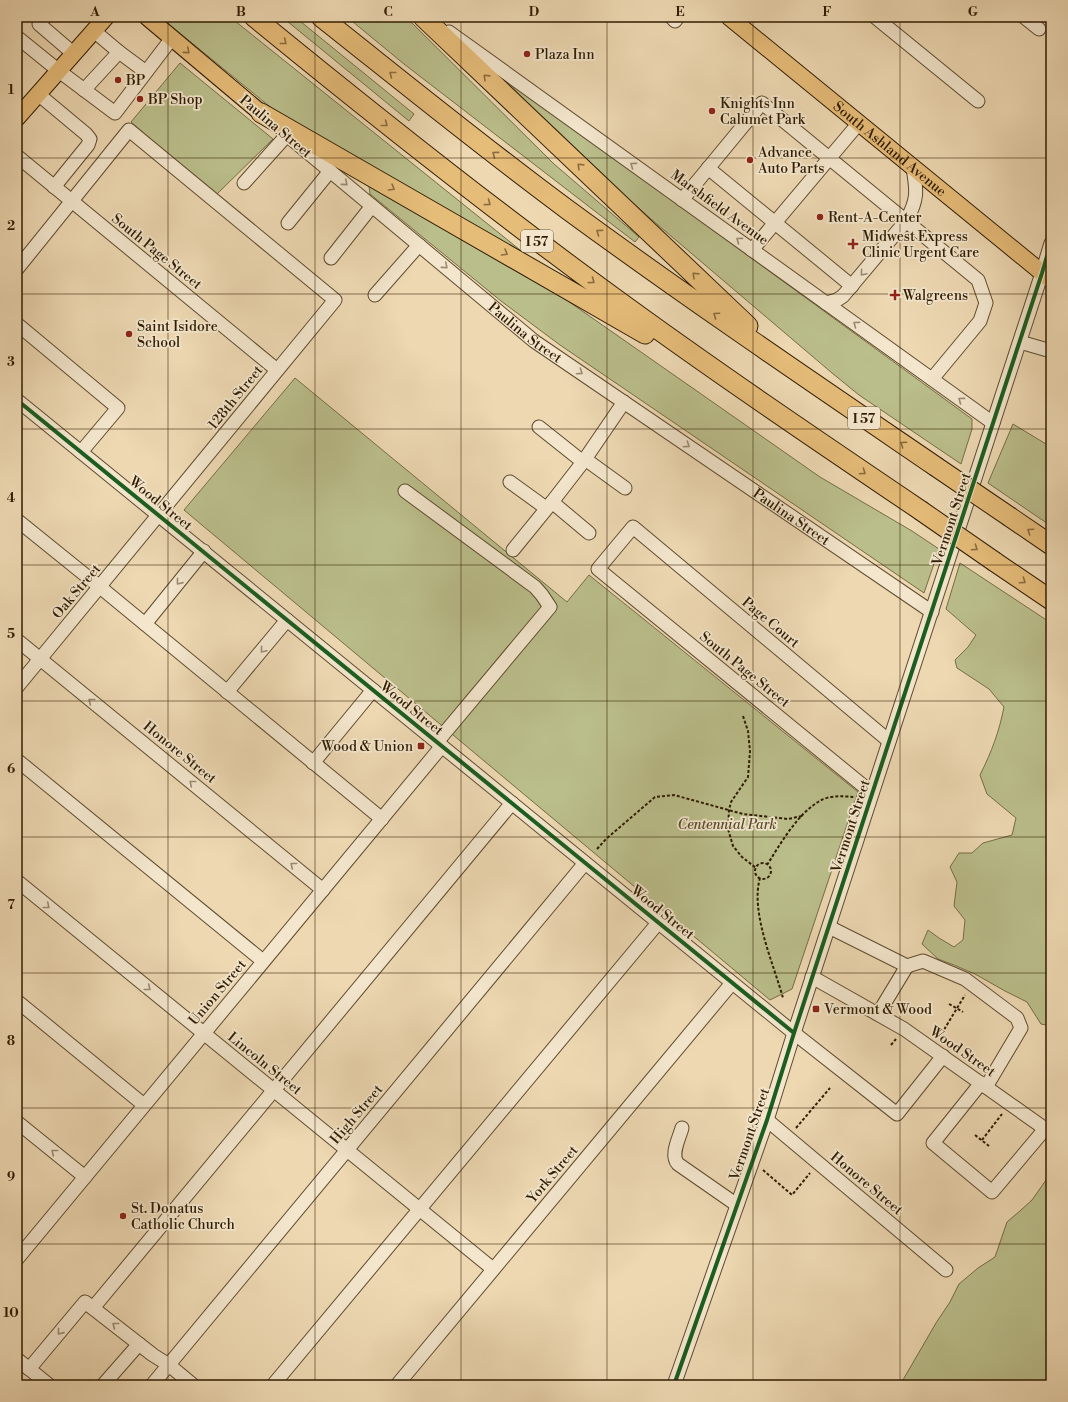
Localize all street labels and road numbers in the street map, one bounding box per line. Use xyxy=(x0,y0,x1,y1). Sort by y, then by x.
street label: Paulina Street xyxy=(235,91,315,162)
street label: South Ashland Avenue xyxy=(829,98,950,201)
street label: Marshfield Avenue xyxy=(667,166,772,249)
street label: South Page Street xyxy=(107,210,205,294)
road number: I 57 xyxy=(521,230,553,252)
street label: Paulina Street xyxy=(484,298,565,367)
street label: 128th Street xyxy=(204,362,267,433)
road number: I 57 xyxy=(848,407,880,429)
street label: Vermont Street xyxy=(928,471,975,569)
street label: Wood Street xyxy=(124,472,196,535)
street label: Paulina Street xyxy=(749,485,833,550)
street label: Oak Street xyxy=(49,560,105,623)
street label: Page Court xyxy=(738,593,803,652)
street label: South Page Street xyxy=(695,628,793,712)
street label: Wood Street xyxy=(375,677,447,740)
street label: Honore Street xyxy=(139,718,220,788)
street label: Vermont Street xyxy=(827,778,874,876)
street label: Wood Street xyxy=(626,881,698,944)
street label: Union Street xyxy=(185,956,250,1029)
street label: Wood Street xyxy=(925,1022,999,1081)
street label: Lincoln Street xyxy=(224,1028,305,1099)
street label: High Street xyxy=(327,1081,387,1148)
street label: Vermont Street xyxy=(725,1086,774,1184)
street label: York Street xyxy=(523,1142,582,1208)
street label: Honore Street xyxy=(826,1148,906,1219)

